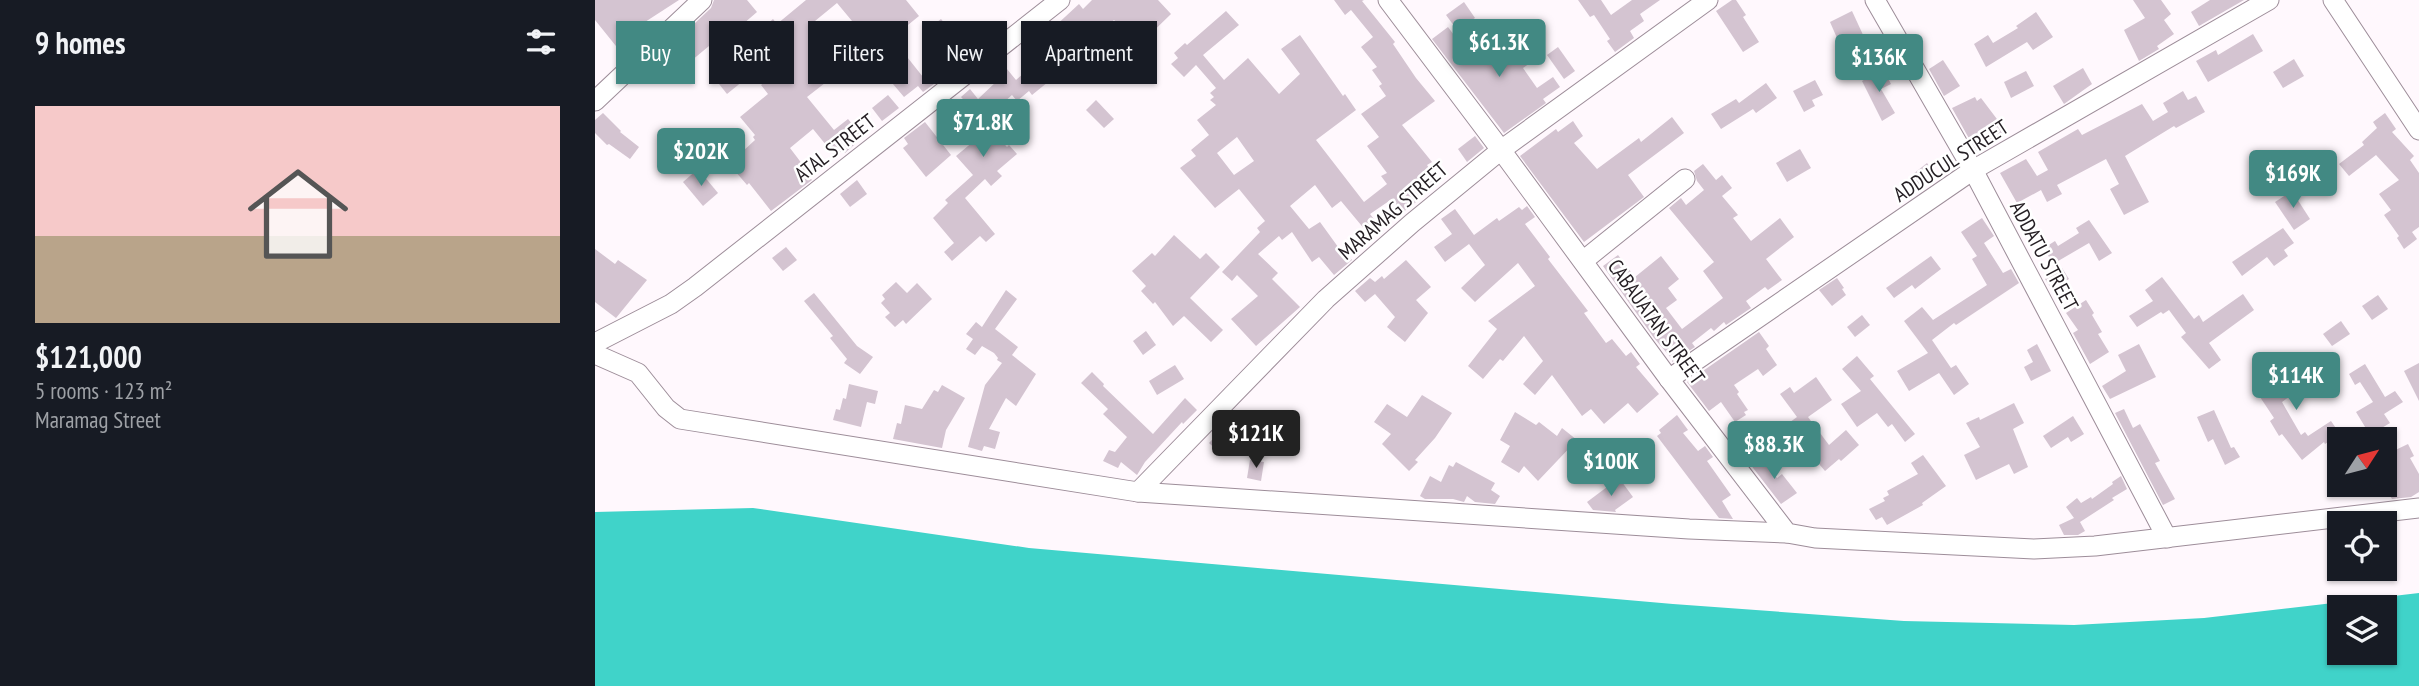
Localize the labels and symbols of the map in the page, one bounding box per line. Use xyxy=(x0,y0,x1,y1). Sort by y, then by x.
pin: $61.3K xyxy=(1442,20,1556,79)
pin: $136K xyxy=(1830,34,1928,94)
pin: $71.8K xyxy=(926,100,1040,159)
street label: ATAL STREET xyxy=(789,107,881,188)
street label: ADDUCUL STREET xyxy=(1888,113,2014,208)
pin: $202K xyxy=(652,128,750,188)
pin: $169K xyxy=(2244,150,2342,210)
street label: MARAMAG STREET xyxy=(1332,155,1453,266)
street label: ADDATU STREET xyxy=(2004,196,2085,316)
street label: CABAUATAN STREET xyxy=(1602,254,1711,390)
pin: $114K xyxy=(2247,352,2345,412)
pin: $121K xyxy=(1207,410,1305,470)
pin: $88.3K xyxy=(1717,421,1831,481)
north arrow xyxy=(2327,427,2397,497)
pin: $100K xyxy=(1562,438,1660,498)

